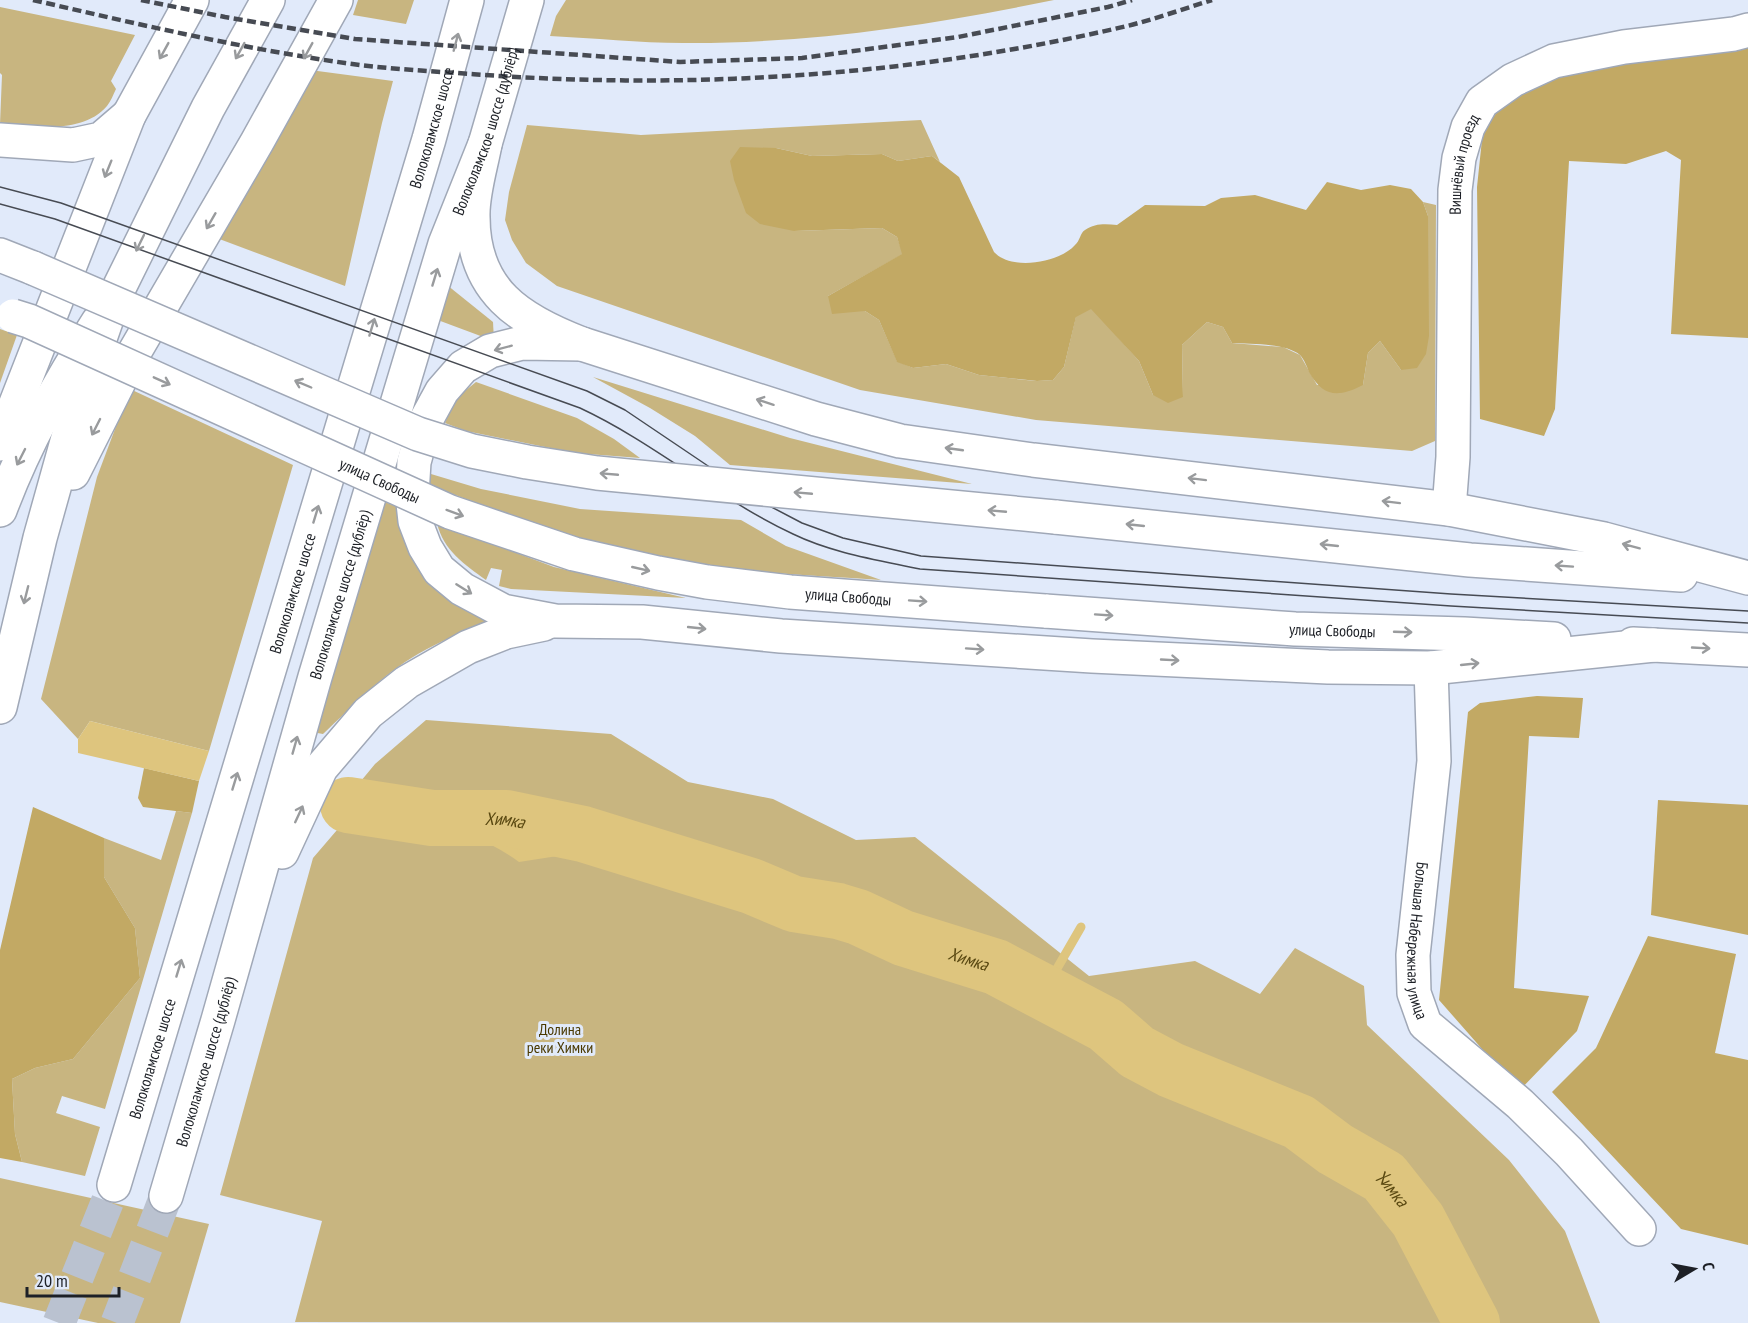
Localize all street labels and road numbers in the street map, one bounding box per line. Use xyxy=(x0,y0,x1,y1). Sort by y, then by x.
street label: Волоколамское шоссе (дублёр) xyxy=(448,45,523,218)
street label: Волоколамское шоссе xyxy=(405,65,458,191)
street label: Вишнёвый проезд xyxy=(1445,110,1484,215)
street label: улица Свободы xyxy=(336,453,423,507)
street label: Волоколамское шоссе (дублёр) xyxy=(305,507,375,682)
street label: Волоколамское шоссе xyxy=(265,531,320,656)
street label: улица Свободы xyxy=(804,583,892,610)
street label: улица Свободы xyxy=(1288,619,1376,641)
street label: Большая Набережная улица xyxy=(1403,861,1433,1022)
street label: Волоколамское шоссе (дублёр) xyxy=(171,974,240,1149)
street label: Волоколамское шоссе xyxy=(124,996,180,1121)

